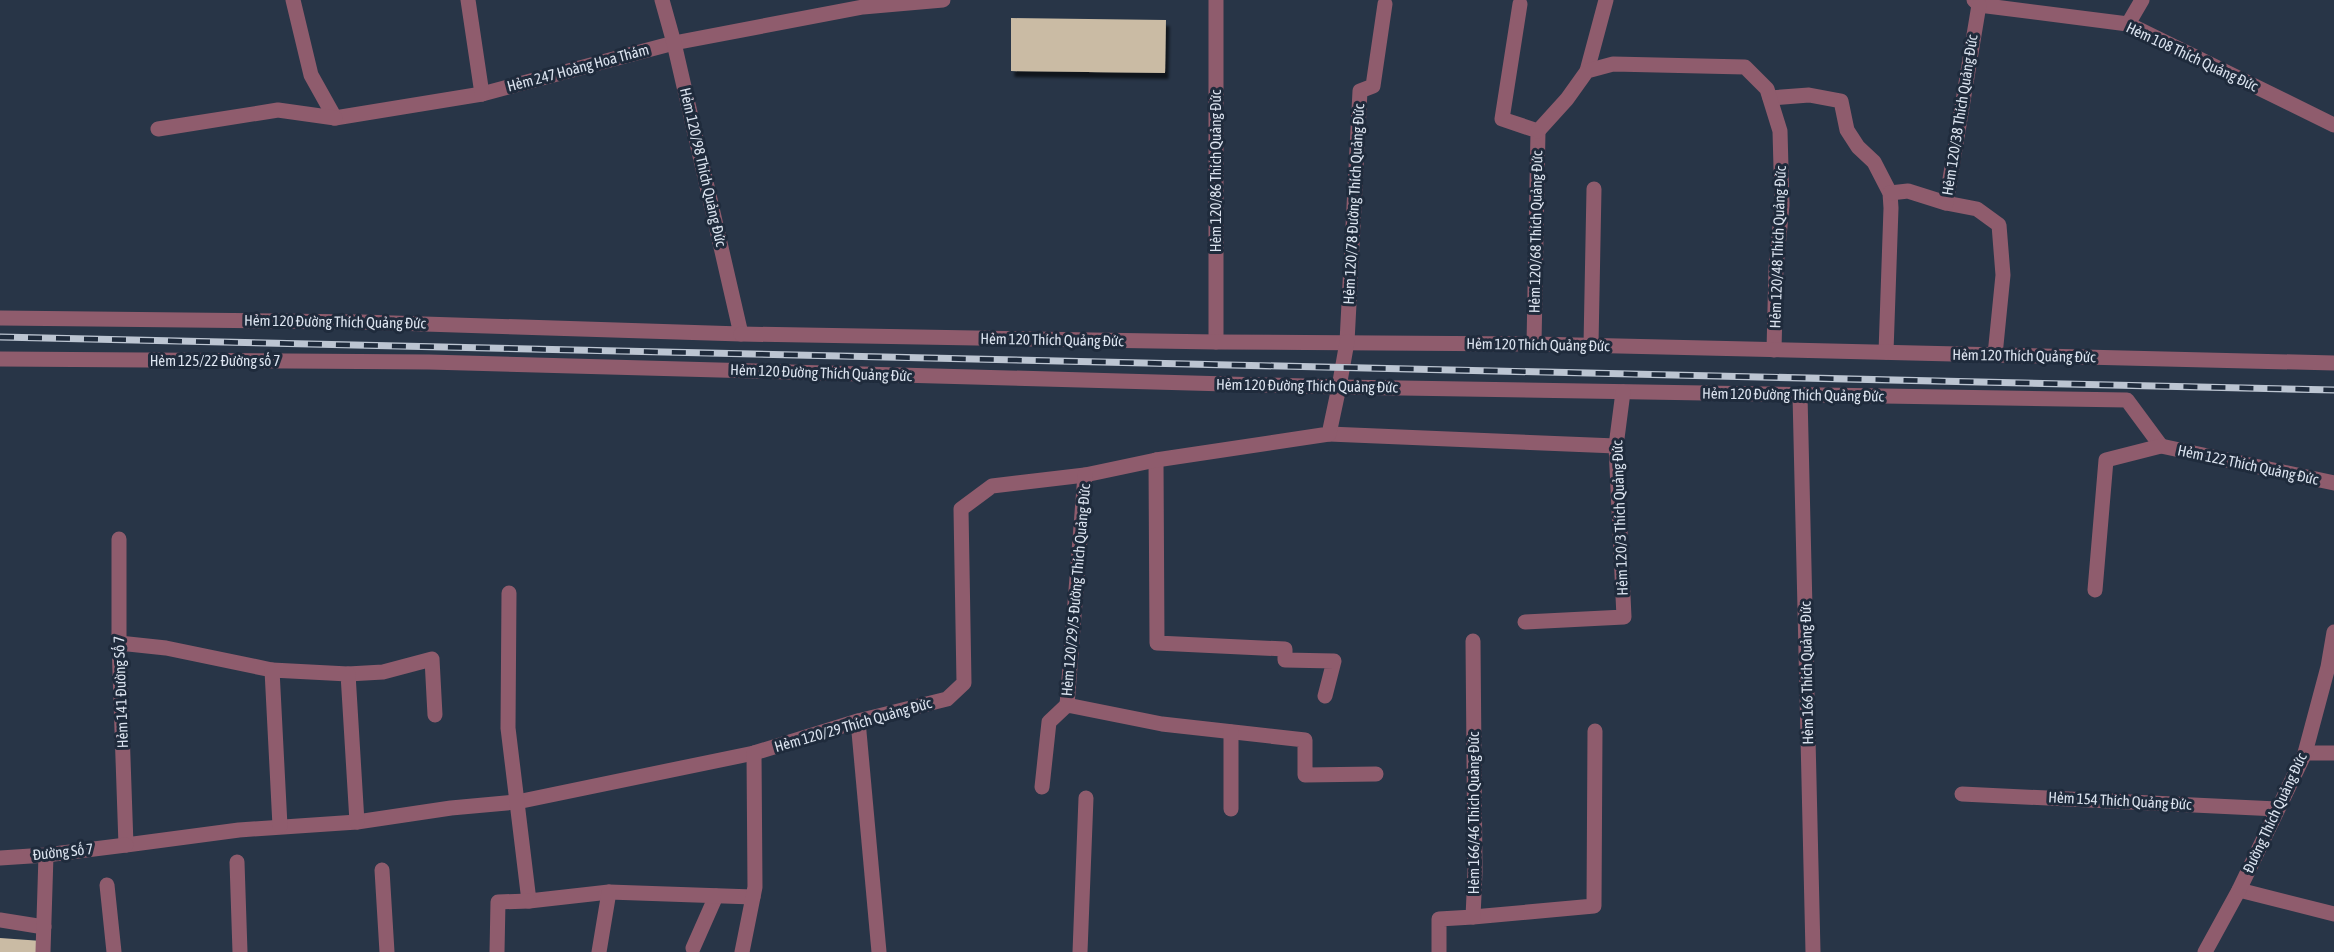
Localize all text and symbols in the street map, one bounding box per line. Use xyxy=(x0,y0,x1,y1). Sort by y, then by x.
street label: Hẻm 108 Thích Quảng Đức xyxy=(2124,19,2261,95)
street label: Hẻm 120/38 Thích Quảng Đức xyxy=(1938,33,1981,197)
street label: Hẻm 247 Hoàng Hoa Thám xyxy=(505,40,651,95)
street label: Hẻm 120/98 Thích Quảng Đức xyxy=(677,86,730,248)
street label: Hẻm 120/86 Thích Quảng Đức xyxy=(1207,89,1224,252)
street label: Hẻm 120/78 Đường Thích Quảng Đức xyxy=(1340,103,1367,305)
street label: Hẻm 120/68 Thích Quảng Đức xyxy=(1526,150,1545,313)
street label: Hẻm 120/48 Thích Quảng Đức xyxy=(1766,165,1789,329)
street label: Hẻm 120 Đường Thích Quảng Đức xyxy=(244,311,427,332)
street label: Hẻm 120 Thích Quảng Đức xyxy=(980,330,1124,349)
street label: Hẻm 120 Thích Quảng Đức xyxy=(1466,335,1610,354)
street label: Hẻm 120 Thích Quảng Đức xyxy=(1952,346,2096,365)
street label: Hẻm 125/22 Đường số 7 xyxy=(150,352,280,369)
street label: Hẻm 120 Đường Thích Quảng Đức xyxy=(730,361,913,384)
street label: Hẻm 120 Đường Thích Quảng Đức xyxy=(1216,375,1399,396)
street label: Hẻm 120 Đường Thích Quảng Đức xyxy=(1702,384,1885,405)
street label: Hẻm 120/3 Thích Quảng Đức xyxy=(1608,440,1631,596)
street label: Hẻm 122 Thích Quảng Đức xyxy=(2176,441,2320,488)
street label: Hẻm 120/29/5 Đường Thích Quảng Đức xyxy=(1058,483,1093,697)
street label: Hẻm 166 Thích Quảng Đức xyxy=(1797,601,1816,745)
street label: Hẻm 141 Đường Số 7 xyxy=(110,635,131,749)
street label: Hẻm 120/29 Thích Quảng Đức xyxy=(772,694,934,755)
street label: Hẻm 166/46 Thích Quảng Đức xyxy=(1465,731,1482,894)
street label: Đường Thích Quảng Đức xyxy=(2239,750,2310,875)
street label: Hẻm 154 Thích Quảng Đức xyxy=(2048,788,2193,813)
street label: Đường Số 7 xyxy=(32,840,94,863)

